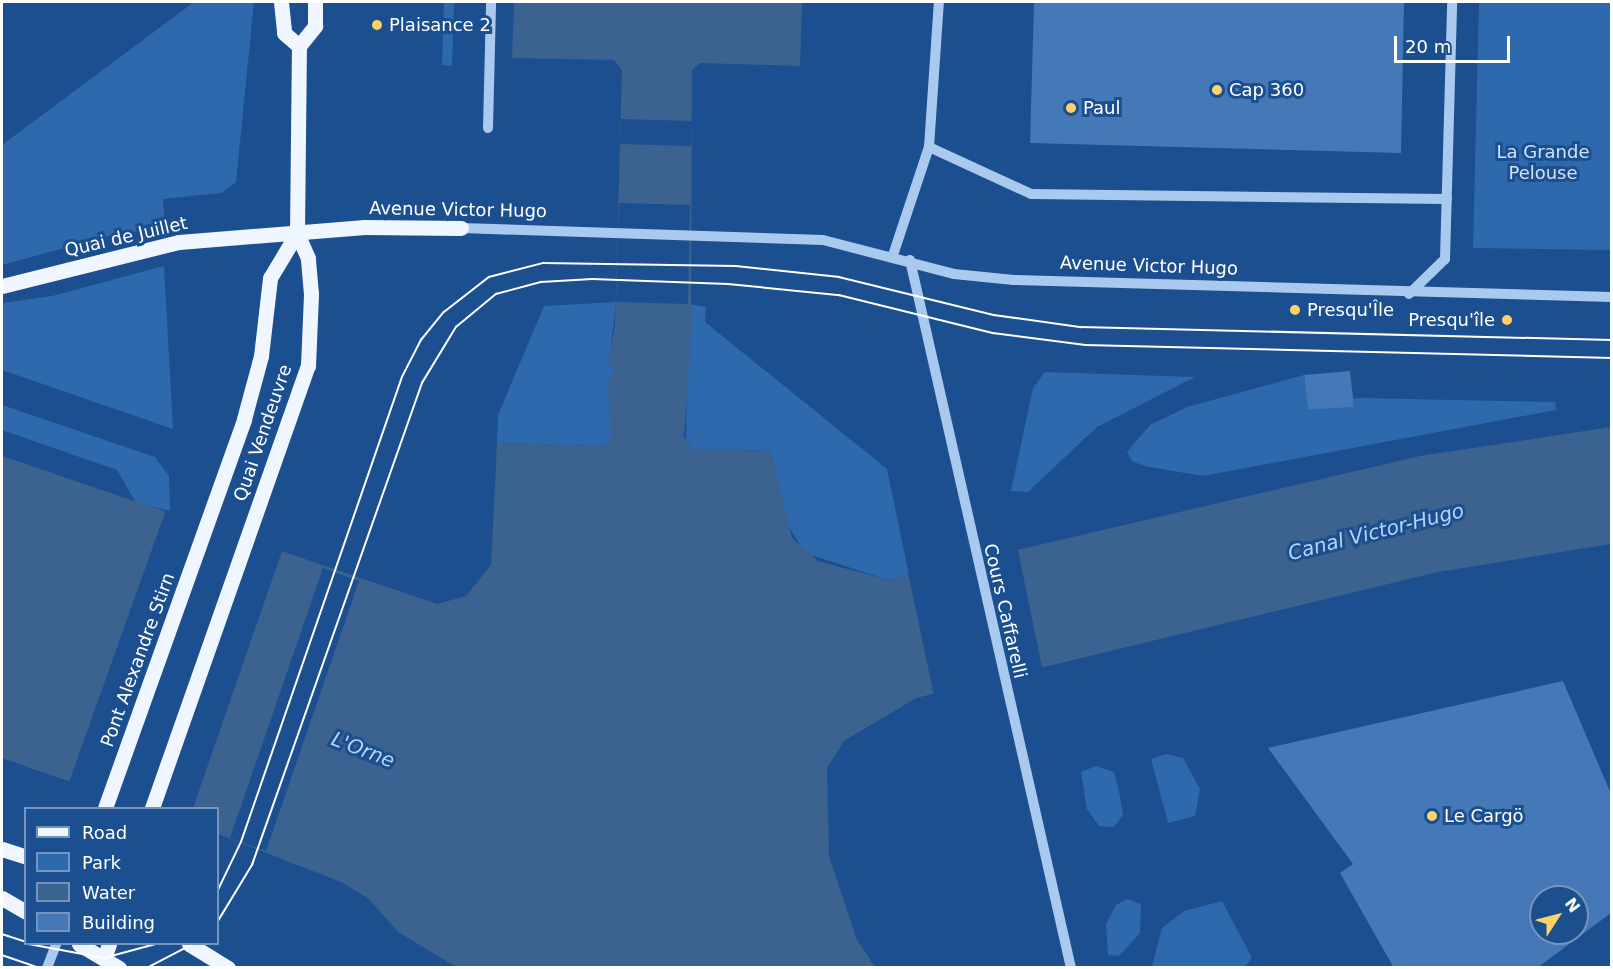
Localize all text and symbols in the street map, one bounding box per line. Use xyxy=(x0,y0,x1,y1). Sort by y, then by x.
place label: Plaisance 2 xyxy=(389,14,491,36)
marker: Plaisance 2 xyxy=(370,18,384,32)
scale bar xyxy=(1397,24,1512,62)
text: 20 m xyxy=(1405,36,1451,57)
place label: Cap 360 xyxy=(1229,79,1304,101)
marker: Cap 360 xyxy=(1210,83,1224,97)
place label: Paul xyxy=(1083,97,1120,119)
marker: Paul xyxy=(1064,101,1078,115)
park label: La Grande Pelouse xyxy=(1496,142,1590,184)
street label: Avenue Victor Hugo xyxy=(369,198,547,222)
street label: Quai de Juillet xyxy=(62,212,190,262)
street label: Avenue Victor Hugo xyxy=(1060,252,1238,280)
place label: Presqu'Île xyxy=(1307,299,1394,321)
marker: Presqu'Île xyxy=(1288,303,1302,317)
place label: Presqu'île xyxy=(1408,309,1495,331)
marker: Presqu'île xyxy=(1500,313,1514,327)
street label: Quai Vendeuvre xyxy=(229,362,297,504)
water label: Canal Victor-Hugo xyxy=(1286,499,1466,565)
street label: Cours Caffarelli xyxy=(979,542,1031,680)
street label: Pont Alexandre Stirn xyxy=(96,570,180,750)
water label: L'Orne xyxy=(328,727,398,773)
place label: Le Cargö xyxy=(1444,805,1524,827)
legend xyxy=(24,807,219,945)
marker: Le Cargö xyxy=(1425,809,1439,823)
text: Road xyxy=(82,822,127,843)
text: Park xyxy=(82,852,121,873)
text: Water xyxy=(82,882,135,903)
north arrow xyxy=(1529,885,1589,945)
text: N xyxy=(1561,894,1584,916)
text: Building xyxy=(82,912,155,933)

